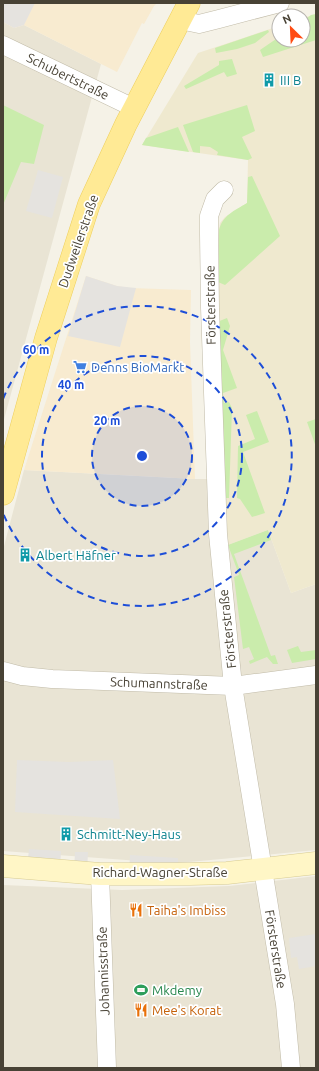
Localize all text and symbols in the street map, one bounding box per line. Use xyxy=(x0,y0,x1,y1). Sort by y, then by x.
north arrow xyxy=(271,8,311,48)
text: N xyxy=(281,12,293,26)
street label: Schubertstraße xyxy=(25,50,111,102)
building icon: III B xyxy=(261,72,277,88)
place label: III B xyxy=(280,73,301,87)
street label: Dudweilerstraße xyxy=(56,193,100,289)
street label: Försterstraße xyxy=(202,265,218,345)
text: 60 m xyxy=(23,343,49,356)
supermarket icon: Denns BioMarkt xyxy=(72,359,88,375)
place label: Denns BioMarkt xyxy=(91,360,184,374)
text: 40 m xyxy=(58,378,84,391)
text: 20 m xyxy=(94,414,120,427)
centre of rings xyxy=(135,449,149,463)
building icon: Albert Häfner xyxy=(17,547,33,563)
place label: Albert Häfner xyxy=(36,548,116,562)
street label: Försterstraße xyxy=(216,589,238,669)
street label: Schumannstraße xyxy=(110,674,208,692)
building icon: Schmitt-Ney-Haus xyxy=(58,826,74,842)
place label: Schmitt-Ney-Haus xyxy=(77,827,181,841)
street label: Richard-Wagner-Straße xyxy=(92,865,228,879)
restaurant icon: Taiha's Imbiss xyxy=(128,902,144,918)
place label: Taiha's Imbiss xyxy=(147,903,226,917)
street label: Försterstraße xyxy=(263,909,289,989)
street label: Johannisstraße xyxy=(94,926,112,1016)
sports icon: Mkdemy xyxy=(133,982,149,998)
place label: Mkdemy xyxy=(152,983,202,997)
restaurant icon: Mee's Korat xyxy=(133,1002,149,1018)
place label: Mee's Korat xyxy=(152,1003,221,1017)

